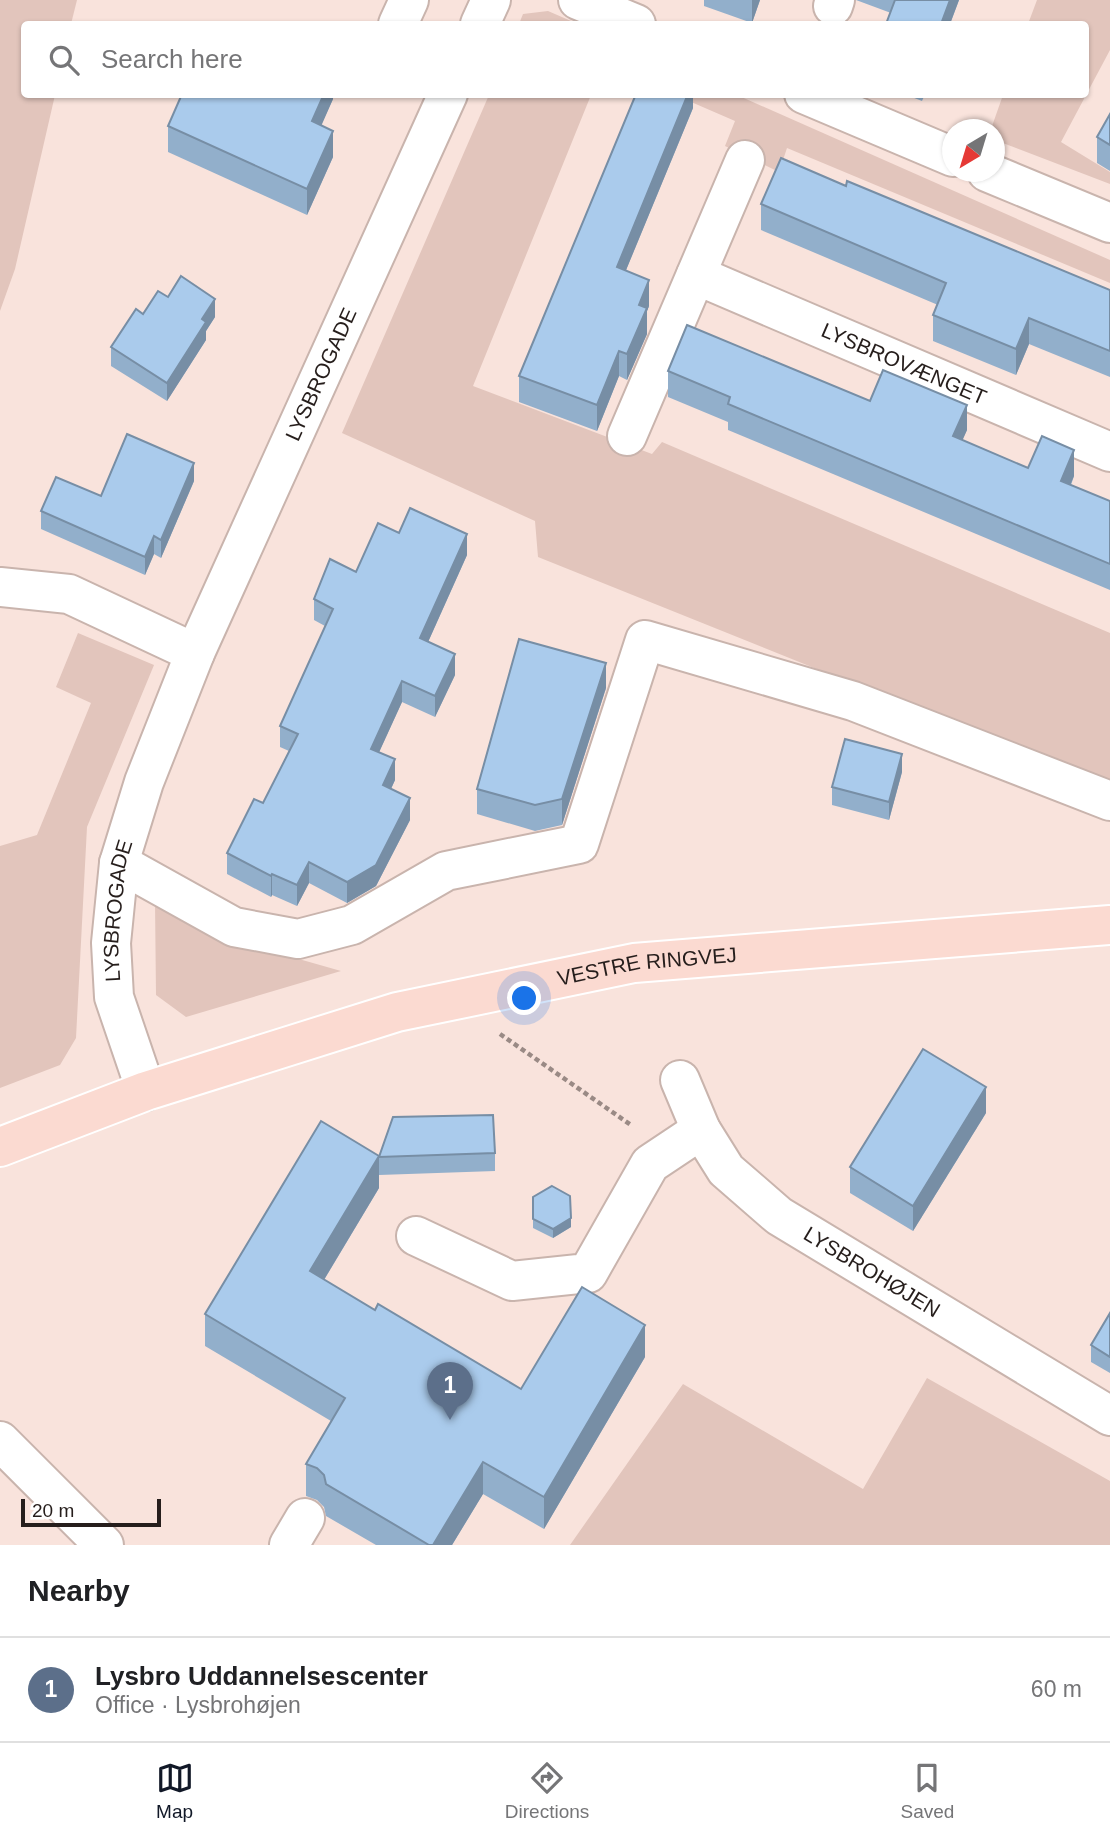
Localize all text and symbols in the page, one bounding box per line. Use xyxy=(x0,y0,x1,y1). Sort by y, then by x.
search box xyxy=(21,21,1089,98)
icon: search xyxy=(45,41,83,79)
text: Search here xyxy=(101,44,243,74)
north arrow xyxy=(942,119,1005,182)
street label: LYSBROGADE xyxy=(281,304,361,444)
street label: LYSBROVÆNGET xyxy=(818,318,990,409)
street label: LYSBROGADE xyxy=(99,837,137,983)
street label: VESTRE RINGVEJ xyxy=(555,943,738,990)
your location xyxy=(507,981,541,1015)
street label: LYSBROHØJEN xyxy=(800,1222,944,1322)
pin: 1 xyxy=(427,1362,473,1420)
scale bar xyxy=(21,1496,161,1528)
text: 20 m xyxy=(32,1500,74,1521)
text: Nearby xyxy=(28,1574,130,1607)
text: Lysbro Uddannelsescenter xyxy=(95,1661,428,1691)
text: 1 xyxy=(45,1676,57,1702)
text: 60 m xyxy=(1031,1676,1082,1702)
text: Office · Lysbrohøjen xyxy=(95,1692,301,1718)
tab: Map xyxy=(156,1759,194,1823)
tab: Directions xyxy=(505,1759,589,1823)
tab: Saved xyxy=(900,1759,954,1823)

